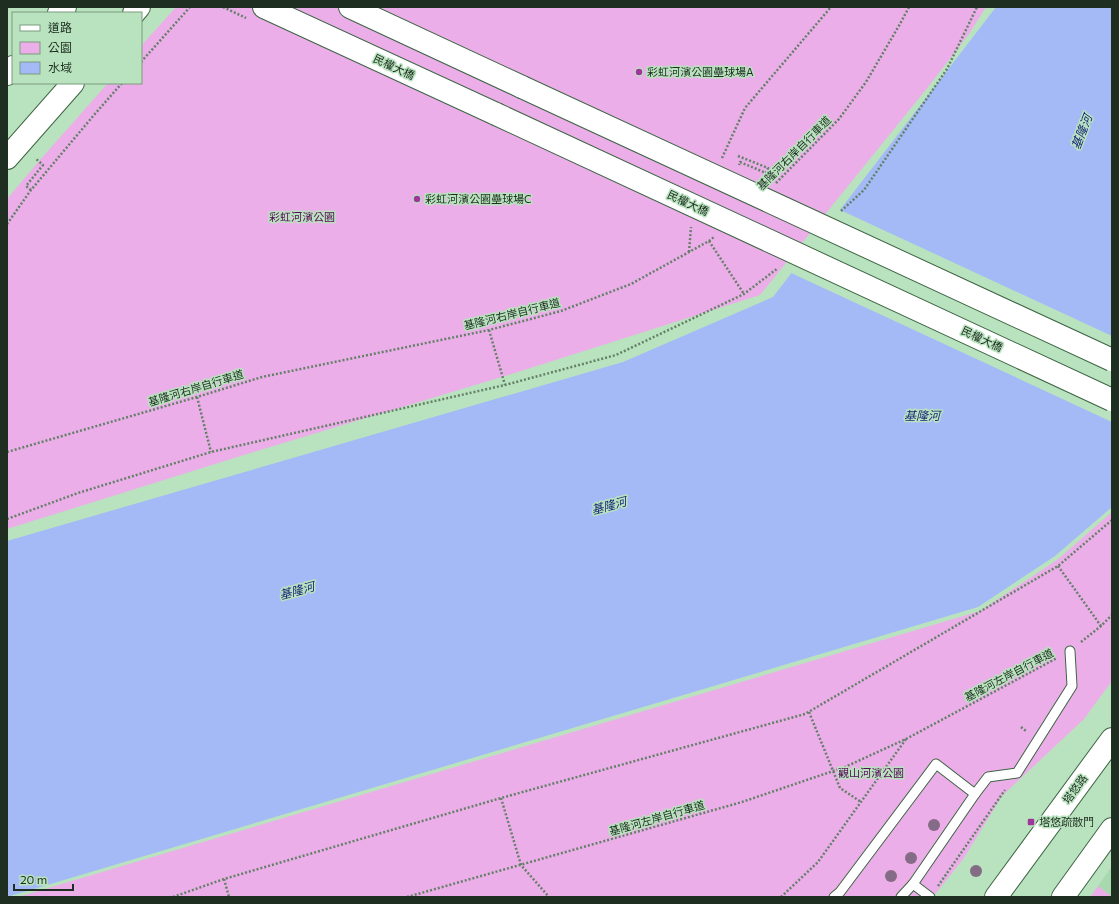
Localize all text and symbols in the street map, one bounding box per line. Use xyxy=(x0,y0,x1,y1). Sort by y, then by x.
legend xyxy=(12,12,142,84)
text: 道路 xyxy=(48,20,72,34)
text: 公園 xyxy=(48,40,72,54)
street label: 民權大橋 xyxy=(372,51,417,82)
text: 水域 xyxy=(48,60,72,74)
place label: 彩虹河濱公園壘球場A xyxy=(647,65,754,78)
marker: 彩虹河濱公園壘球場A xyxy=(634,67,644,77)
water label: 基隆河 xyxy=(1068,110,1095,151)
street label: 基隆河右岸自行車道 xyxy=(754,113,833,192)
street label: 民權大橋 xyxy=(666,187,711,218)
place label: 彩虹河濱公園壘球場C xyxy=(425,192,532,205)
marker: 彩虹河濱公園壘球場C xyxy=(412,194,422,204)
park label: 彩虹河濱公園 xyxy=(269,210,335,223)
street label: 基隆河右岸自行車道 xyxy=(462,295,561,332)
street label: 民權大橋 xyxy=(960,323,1005,354)
street label: 基隆河右岸自行車道 xyxy=(147,367,245,408)
water label: 基隆河 xyxy=(904,408,942,422)
water label: 基隆河 xyxy=(590,493,630,516)
water label: 基隆河 xyxy=(278,578,318,601)
street label: 基隆河左岸自行車道 xyxy=(962,646,1056,704)
park label: 觀山河濱公園 xyxy=(838,766,904,779)
street label: 塔悠路 xyxy=(1060,772,1090,806)
street label: 基隆河左岸自行車道 xyxy=(607,798,706,837)
place label: 塔悠疏散門 xyxy=(1039,815,1094,828)
marker: 塔悠疏散門 xyxy=(1026,817,1036,827)
scale bar xyxy=(14,866,73,892)
text: 20 m xyxy=(20,872,47,886)

